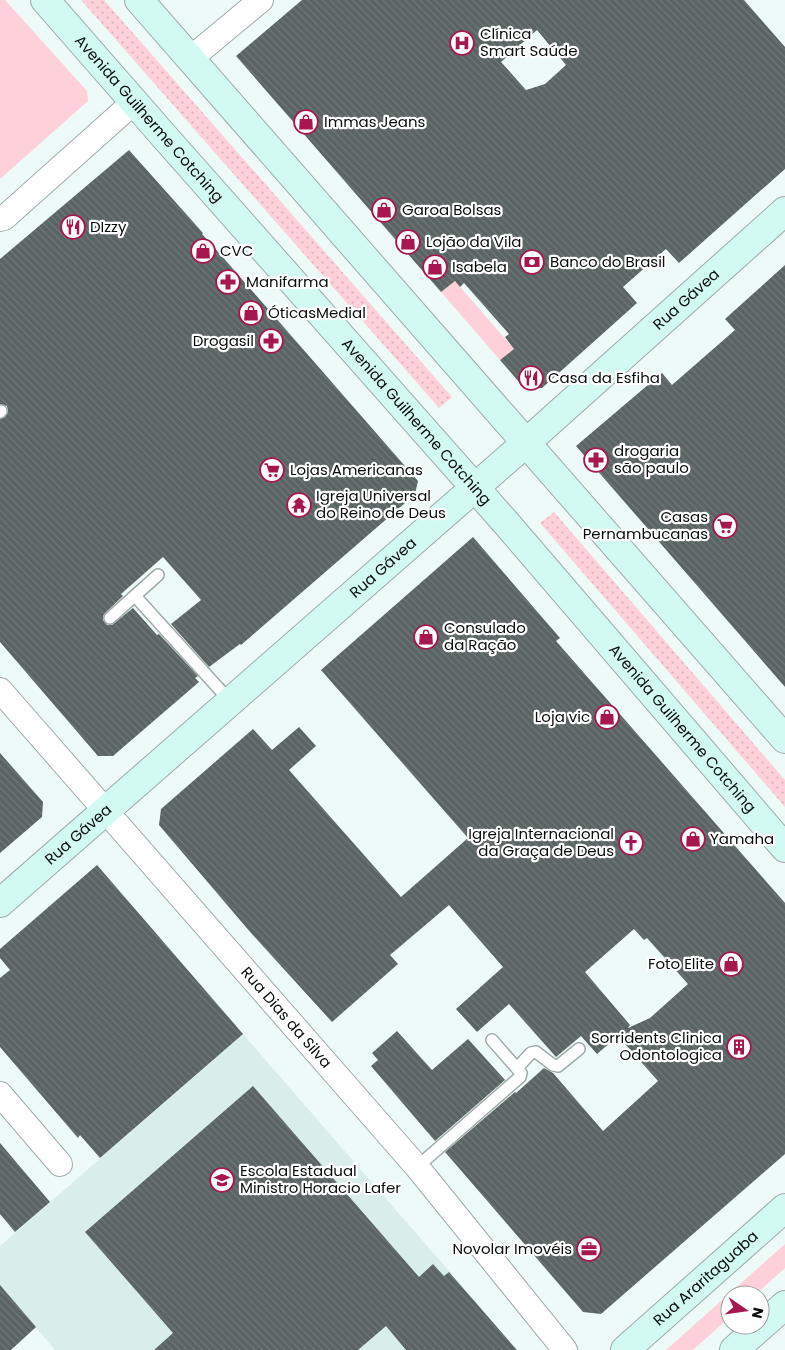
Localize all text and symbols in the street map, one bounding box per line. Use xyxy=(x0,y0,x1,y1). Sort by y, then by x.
place label: Clínica Smart Saúde xyxy=(480,23,577,61)
street label: Avenida Guilherme Cotching xyxy=(70,30,229,207)
hospital icon: Clínica Smart Saúde xyxy=(449,30,475,56)
shop icon: Immas Jeans xyxy=(293,109,319,135)
place label: Immas Jeans xyxy=(324,111,426,132)
shop icon: Garoa Bolsas xyxy=(371,197,397,223)
place label: Garoa Bolsas xyxy=(402,199,502,220)
restaurant icon: DIzzy xyxy=(60,214,86,240)
place label: DIzzy xyxy=(90,216,127,237)
shop icon: Lojão da Vila xyxy=(395,229,421,255)
place label: Lojão da Vila xyxy=(426,231,522,252)
shop icon: CVC xyxy=(190,238,216,264)
place label: CVC xyxy=(220,240,253,261)
bank icon: Banco do Brasil xyxy=(519,249,545,275)
place label: Banco do Brasil xyxy=(550,251,666,272)
shop icon: Isabela xyxy=(422,254,448,280)
place label: Isabela xyxy=(452,256,507,277)
street label: Rua Gávea xyxy=(648,264,724,334)
pharmacy icon: Manifarma xyxy=(215,269,241,295)
place label: Manifarma xyxy=(246,271,329,292)
shop icon: ÓticasMedial xyxy=(238,300,264,326)
place label: ÓticasMedial xyxy=(268,302,366,323)
pharmacy icon: Drogasil xyxy=(258,328,284,354)
place label: Drogasil xyxy=(193,330,254,351)
street label: Avenida Guilherme Cotching xyxy=(337,333,496,509)
restaurant icon: Casa da Esfiha xyxy=(518,365,544,391)
place label: Casa da Esfiha xyxy=(548,367,660,388)
place label: drogaria são paulo xyxy=(614,440,689,478)
pharmacy icon: drogaria são paulo xyxy=(583,447,609,473)
supermarket icon: Lojas Americanas xyxy=(259,457,285,483)
place label: Lojas Americanas xyxy=(290,459,423,480)
place label: Igreja Universal do Reino de Deus xyxy=(316,485,446,523)
temple icon: Igreja Universal do Reino de Deus xyxy=(286,492,312,518)
place label: Casas Pernambucanas xyxy=(583,506,708,544)
supermarket icon: Casas Pernambucanas xyxy=(712,513,738,539)
street label: Rua Gávea xyxy=(345,532,421,603)
place label: Consulado da Ração xyxy=(444,617,526,655)
shop icon: Consulado da Ração xyxy=(413,624,439,650)
street label: Avenida Guilherme Cotching xyxy=(604,639,761,817)
shop icon: Loja vic xyxy=(594,704,620,730)
place label: Loja vic xyxy=(535,706,590,727)
street label: Rua Gávea xyxy=(40,799,116,869)
place label: Igreja Internacional da Graça de Deus xyxy=(468,823,614,861)
shop icon: Yamaha xyxy=(680,826,706,852)
place label: Yamaha xyxy=(710,828,774,849)
church icon: Igreja Internacional da Graça de Deus xyxy=(618,830,644,856)
shop icon: Foto Elite xyxy=(718,951,744,977)
place label: Foto Elite xyxy=(648,953,714,974)
street label: Rua Dias da Silva xyxy=(237,962,337,1072)
place label: Sorridents Clinica Odontologica xyxy=(591,1027,722,1065)
building icon: Sorridents Clinica Odontologica xyxy=(726,1034,752,1060)
place label: Escola Estadual Ministro Horacio Lafer xyxy=(240,1160,401,1198)
school or university icon: Escola Estadual Ministro Horacio Lafer xyxy=(209,1167,235,1193)
street label: Rua Araritaguaba xyxy=(648,1226,762,1330)
office icon: Novolar Imovéis xyxy=(576,1236,602,1262)
place label: Novolar Imovéis xyxy=(452,1238,572,1259)
north arrow xyxy=(720,1285,770,1335)
text: N xyxy=(747,1306,769,1320)

